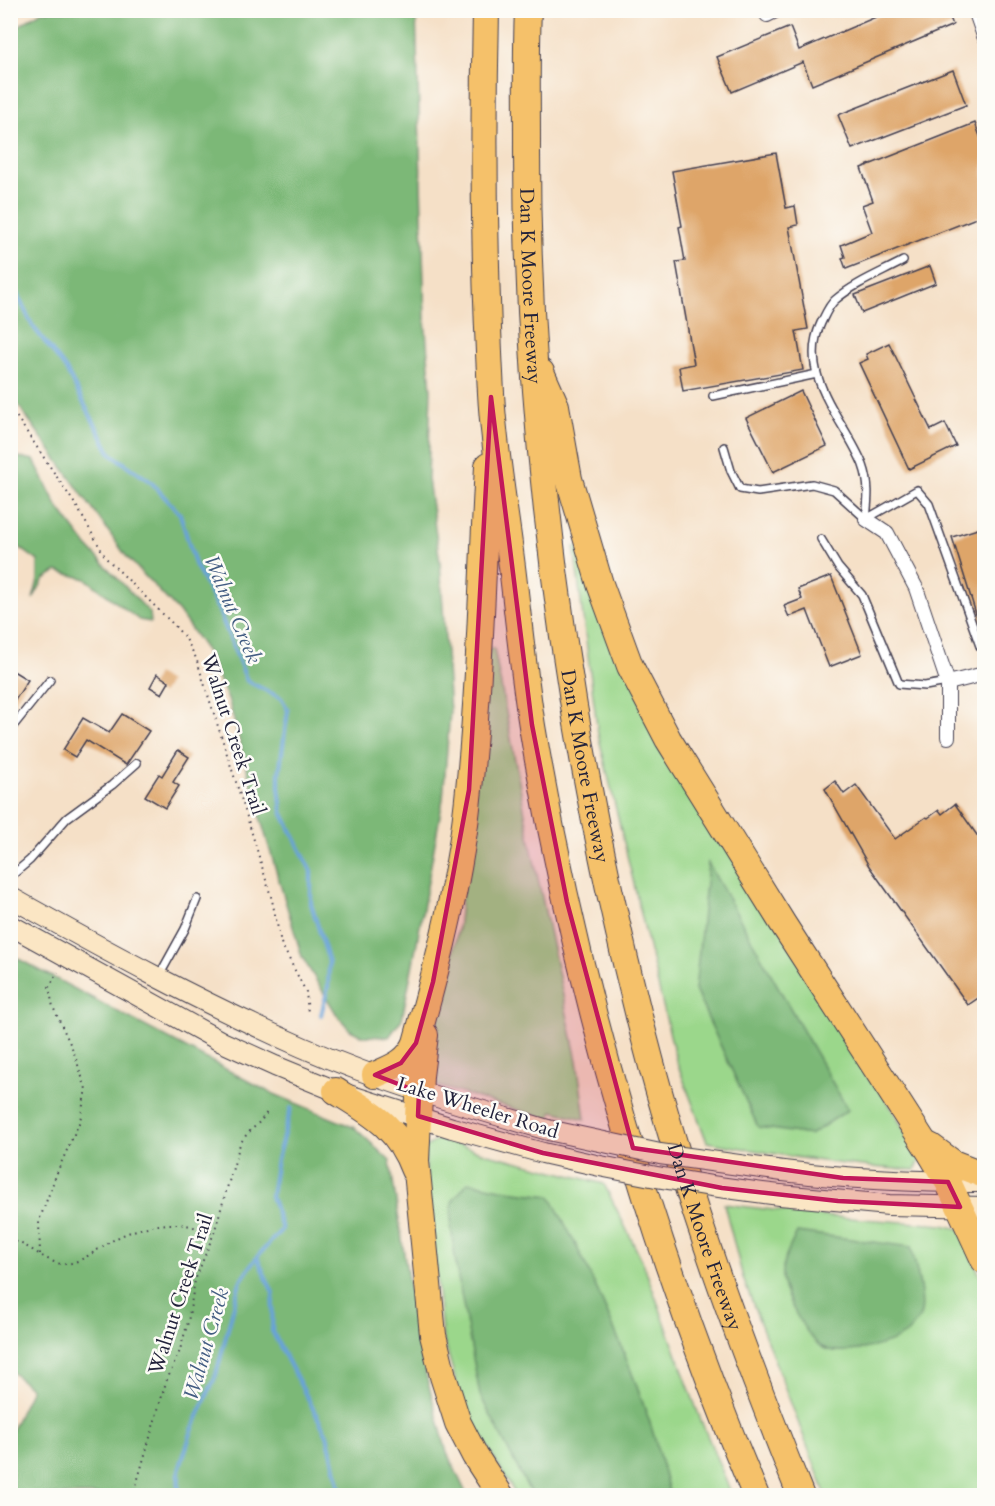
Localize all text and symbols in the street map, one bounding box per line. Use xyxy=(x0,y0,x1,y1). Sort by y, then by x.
street label: Dan K Moore Freeway xyxy=(513,188,548,385)
water label: Walnut Creek xyxy=(197,550,269,668)
street label: Walnut Creek Trail xyxy=(194,649,272,818)
street label: Dan K Moore Freeway xyxy=(554,668,616,866)
street label: Lake Wheeler Road xyxy=(394,1070,562,1145)
street label: Dan K Moore Freeway xyxy=(661,1140,749,1335)
street label: Walnut Creek Trail xyxy=(143,1210,217,1378)
water label: Walnut Creek xyxy=(178,1285,234,1403)

